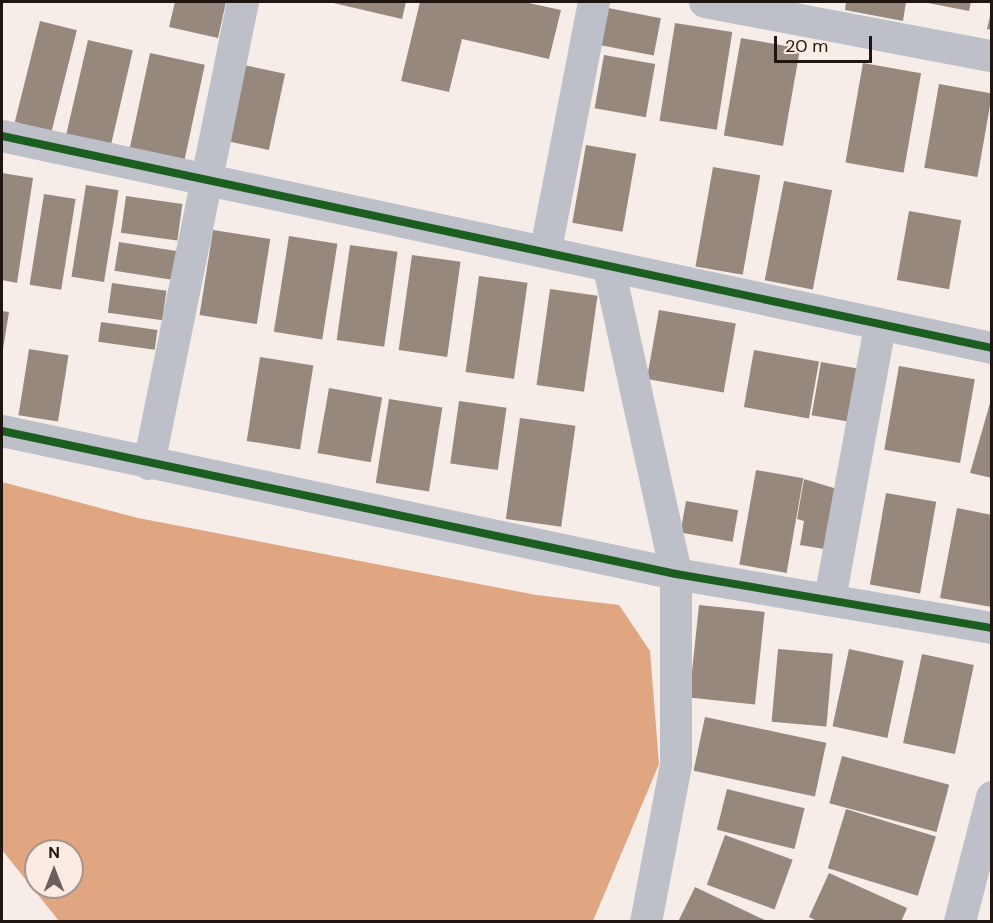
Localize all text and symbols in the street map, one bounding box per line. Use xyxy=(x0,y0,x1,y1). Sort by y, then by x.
scale bar xyxy=(777,24,874,62)
text: 20 m xyxy=(785,34,828,58)
north arrow xyxy=(24,839,84,899)
text: N xyxy=(48,842,60,863)

